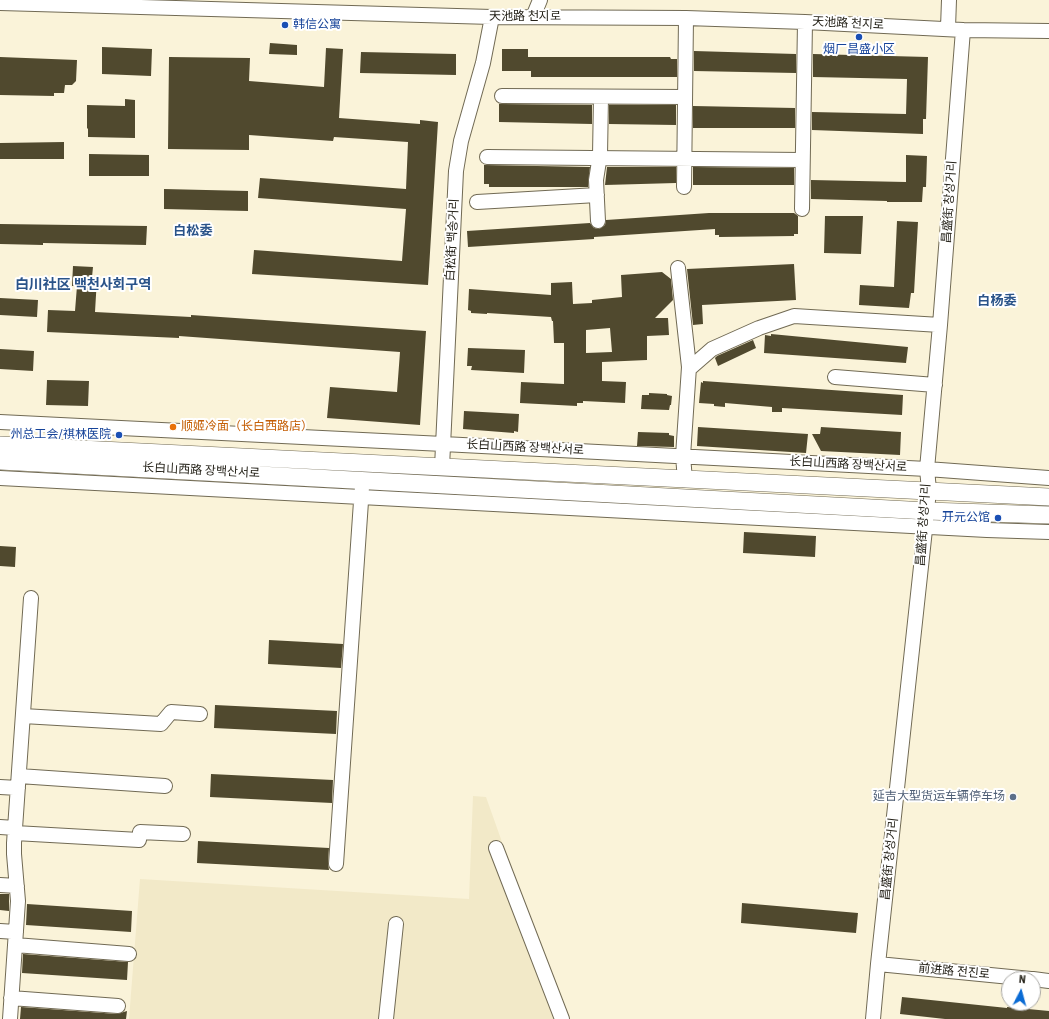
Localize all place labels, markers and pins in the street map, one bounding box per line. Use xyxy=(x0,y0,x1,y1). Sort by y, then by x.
place label: 韩信公寓 xyxy=(293,18,341,32)
marker: 韩信公寓 xyxy=(280,20,290,30)
marker: 烟厂昌盛小区 xyxy=(854,32,864,42)
place label: 烟厂昌盛小区 xyxy=(823,43,895,57)
place label: 顺姬冷面（长白西路店） xyxy=(181,420,313,434)
marker: 顺姬冷面（长白西路店） xyxy=(168,422,178,432)
place label: 州总工会/祺林医院 xyxy=(11,428,111,442)
marker: 州总工会/祺林医院 xyxy=(114,430,124,440)
place label: 开元公馆 xyxy=(942,511,990,525)
marker: 开元公馆 xyxy=(993,513,1003,523)
place label: 延吉大型货运车辆停车场 xyxy=(873,790,1005,804)
marker: 延吉大型货运车辆停车场 xyxy=(1008,792,1018,802)

